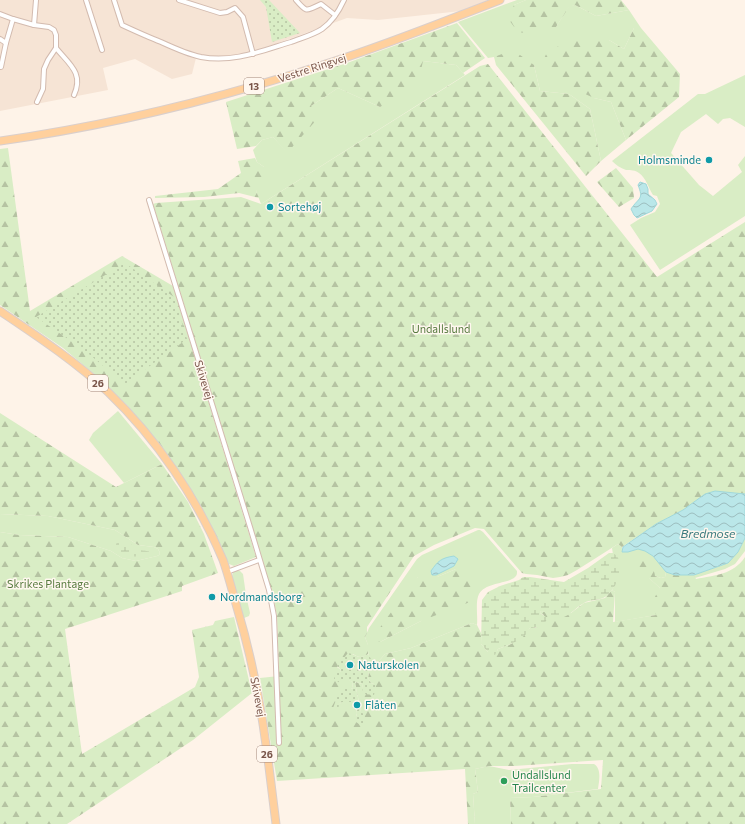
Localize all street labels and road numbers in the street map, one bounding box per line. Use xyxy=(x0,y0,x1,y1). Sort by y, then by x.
street label: Vestre Ringvej xyxy=(276,50,348,85)
road number: 13 xyxy=(244,78,264,94)
street label: Skivevej xyxy=(192,359,217,401)
road number: 26 xyxy=(88,375,108,391)
street label: Skivevej xyxy=(248,676,269,718)
road number: 26 xyxy=(257,746,277,762)

